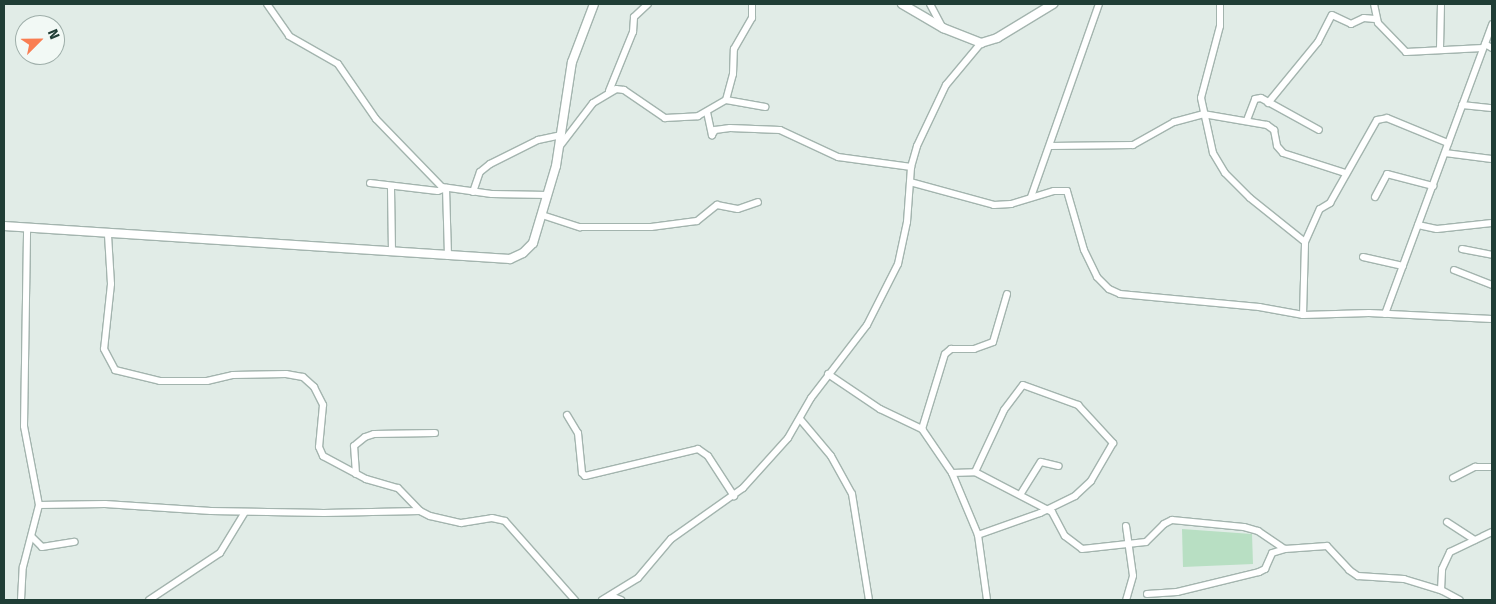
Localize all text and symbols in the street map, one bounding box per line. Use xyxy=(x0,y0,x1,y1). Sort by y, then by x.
north arrow xyxy=(15,15,65,65)
text: N xyxy=(44,27,63,42)

